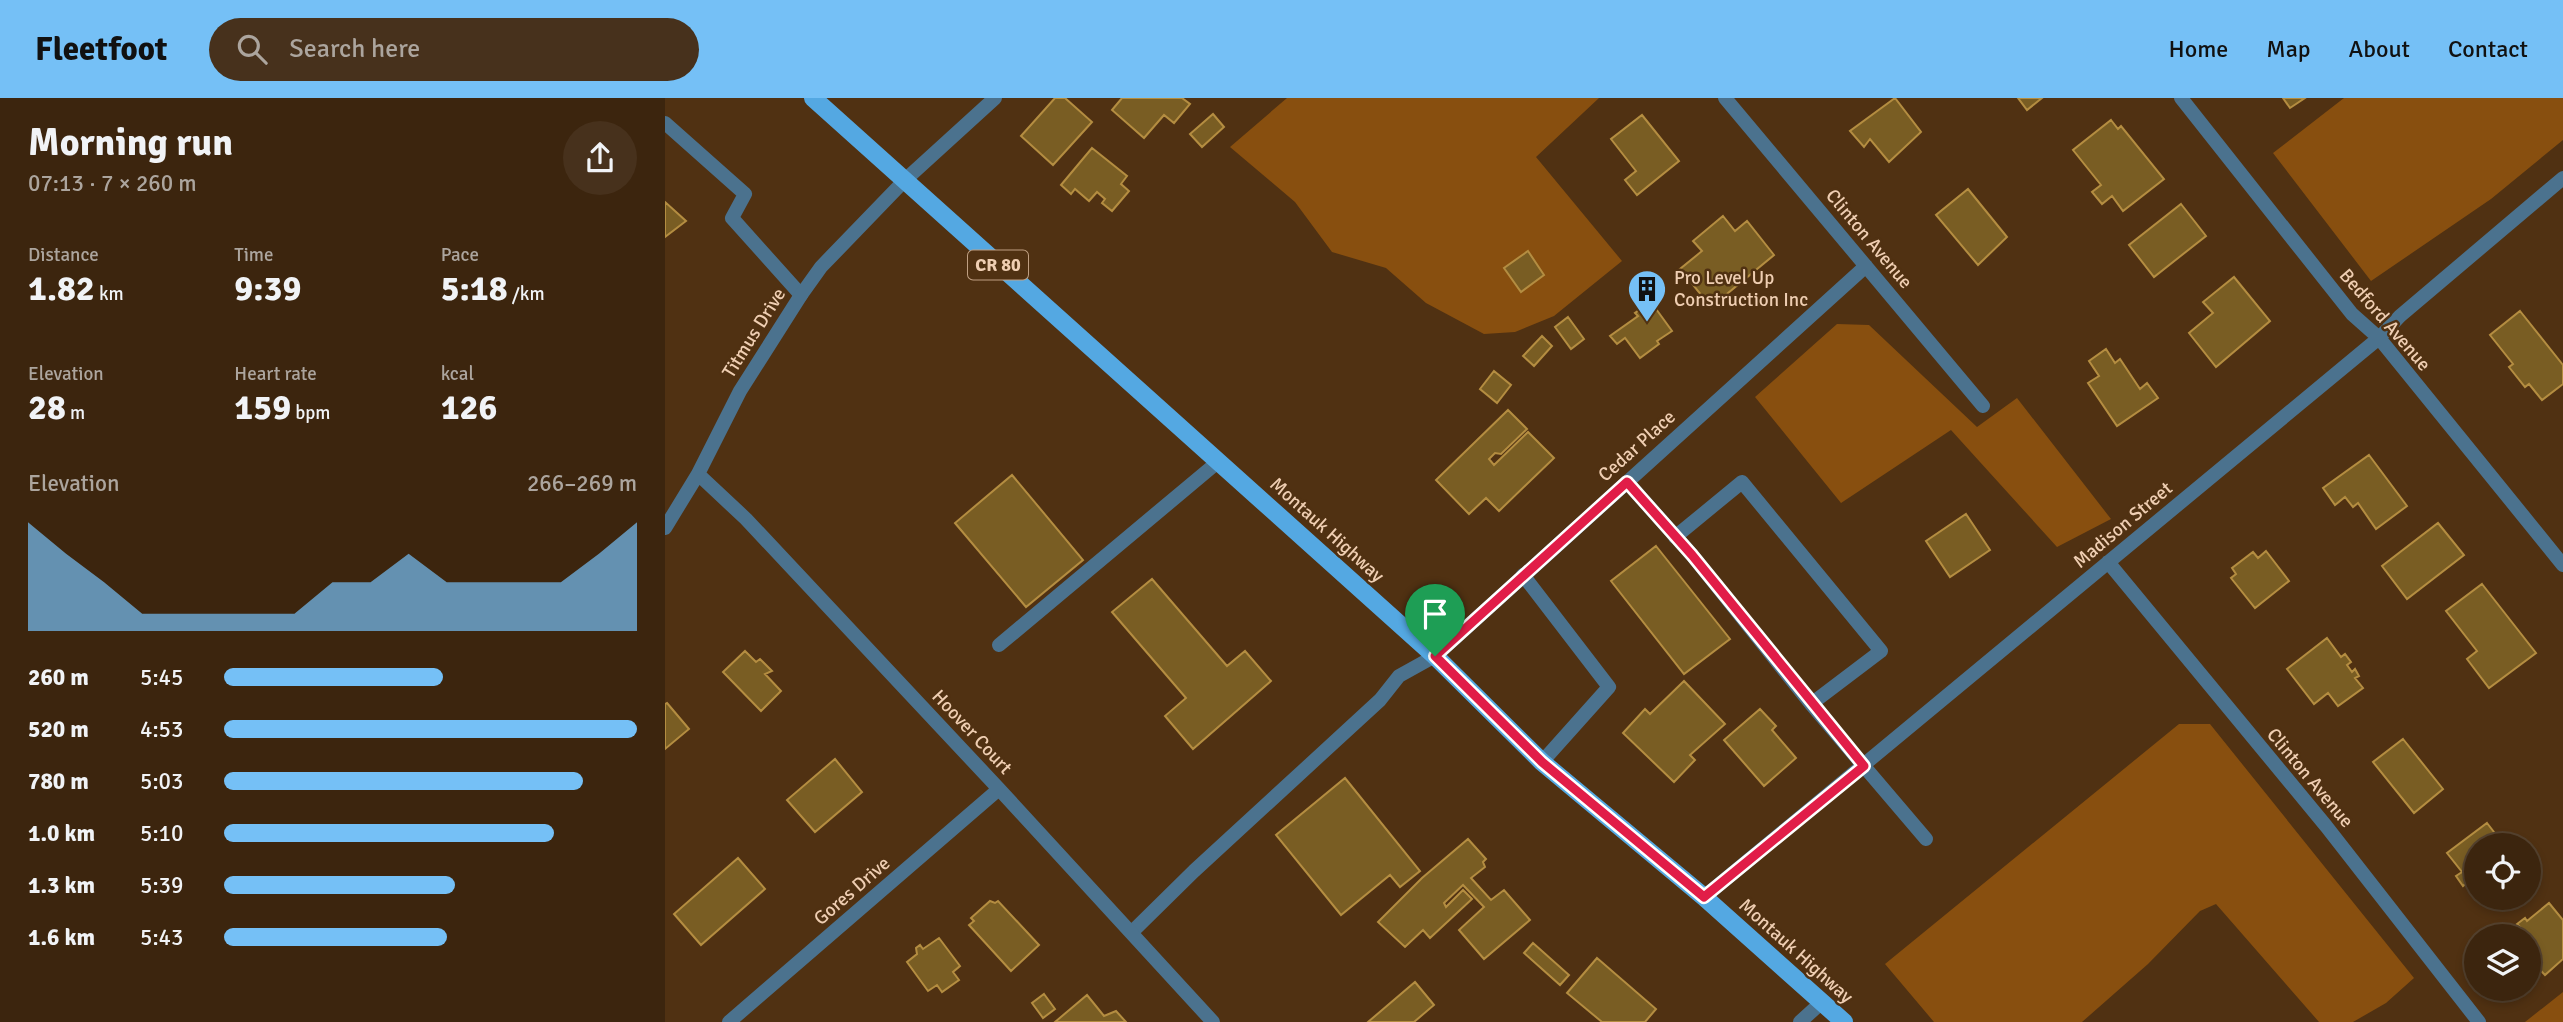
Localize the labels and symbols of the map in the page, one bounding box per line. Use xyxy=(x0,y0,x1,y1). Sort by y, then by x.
street label: Clinton Avenue xyxy=(1820,184,1918,294)
road number: CR 80 xyxy=(968,250,1028,280)
street label: Bedford Avenue xyxy=(2334,264,2436,376)
place label: Pro Level Up Construction Inc xyxy=(1674,266,1808,312)
building icon: Pro Level Up Construction Inc xyxy=(1626,268,1668,323)
street label: Titmus Drive xyxy=(717,284,791,382)
street label: Cedar Place xyxy=(1593,405,1681,487)
street label: Montauk Highway xyxy=(1265,472,1389,588)
street label: Madison Street xyxy=(2068,476,2178,573)
pin xyxy=(1405,584,1465,656)
street label: Hoover Court xyxy=(927,685,1018,780)
street label: Clinton Avenue xyxy=(2261,723,2359,833)
street label: Gores Drive xyxy=(809,851,895,931)
street label: Montauk Highway xyxy=(1734,893,1858,1009)

